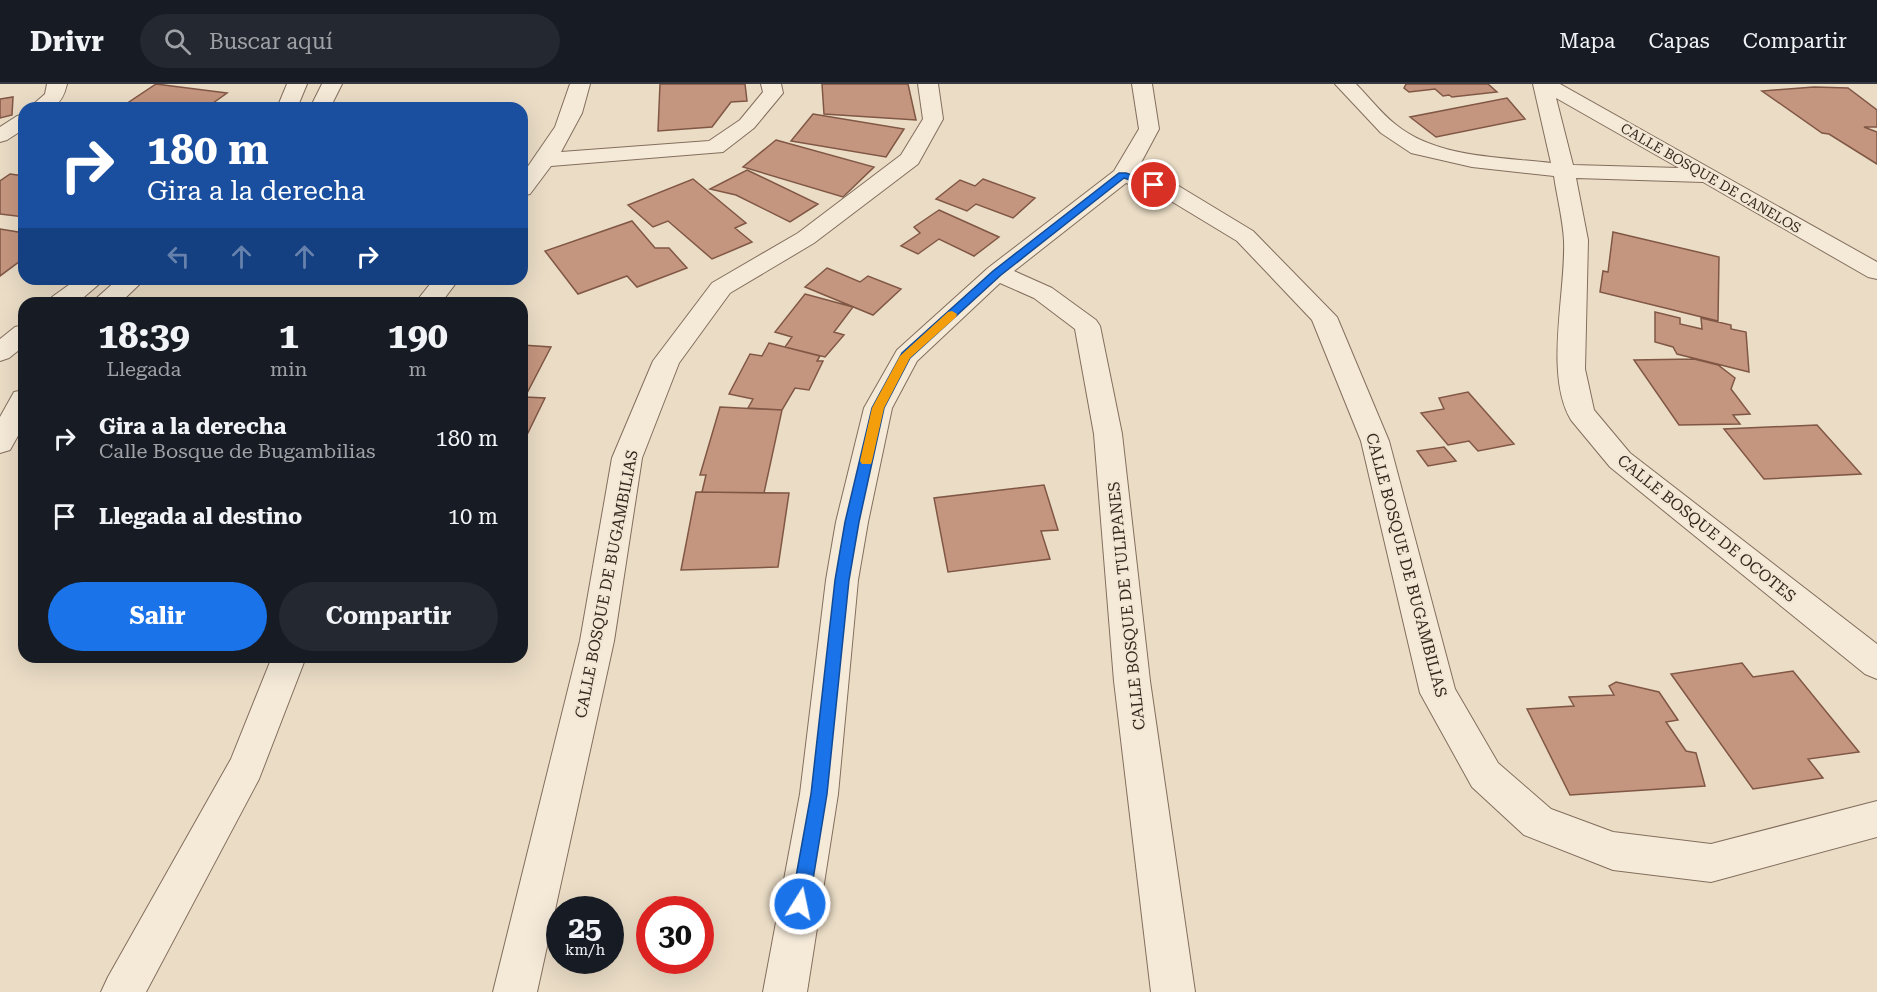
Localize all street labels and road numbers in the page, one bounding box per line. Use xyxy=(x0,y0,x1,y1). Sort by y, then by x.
street label: CALLE BOSQUE DE CANELOS xyxy=(1618,120,1804,236)
street label: CALLE BOSQUE DE BUGAMBILIAS xyxy=(1362,431,1451,699)
street label: CALLE BOSQUE DE BUGAMBILIAS xyxy=(571,448,642,720)
street label: CALLE BOSQUE DE OCOTES xyxy=(1614,451,1800,606)
street label: CALLE BOSQUE DE TULIPANES xyxy=(1104,481,1149,731)

